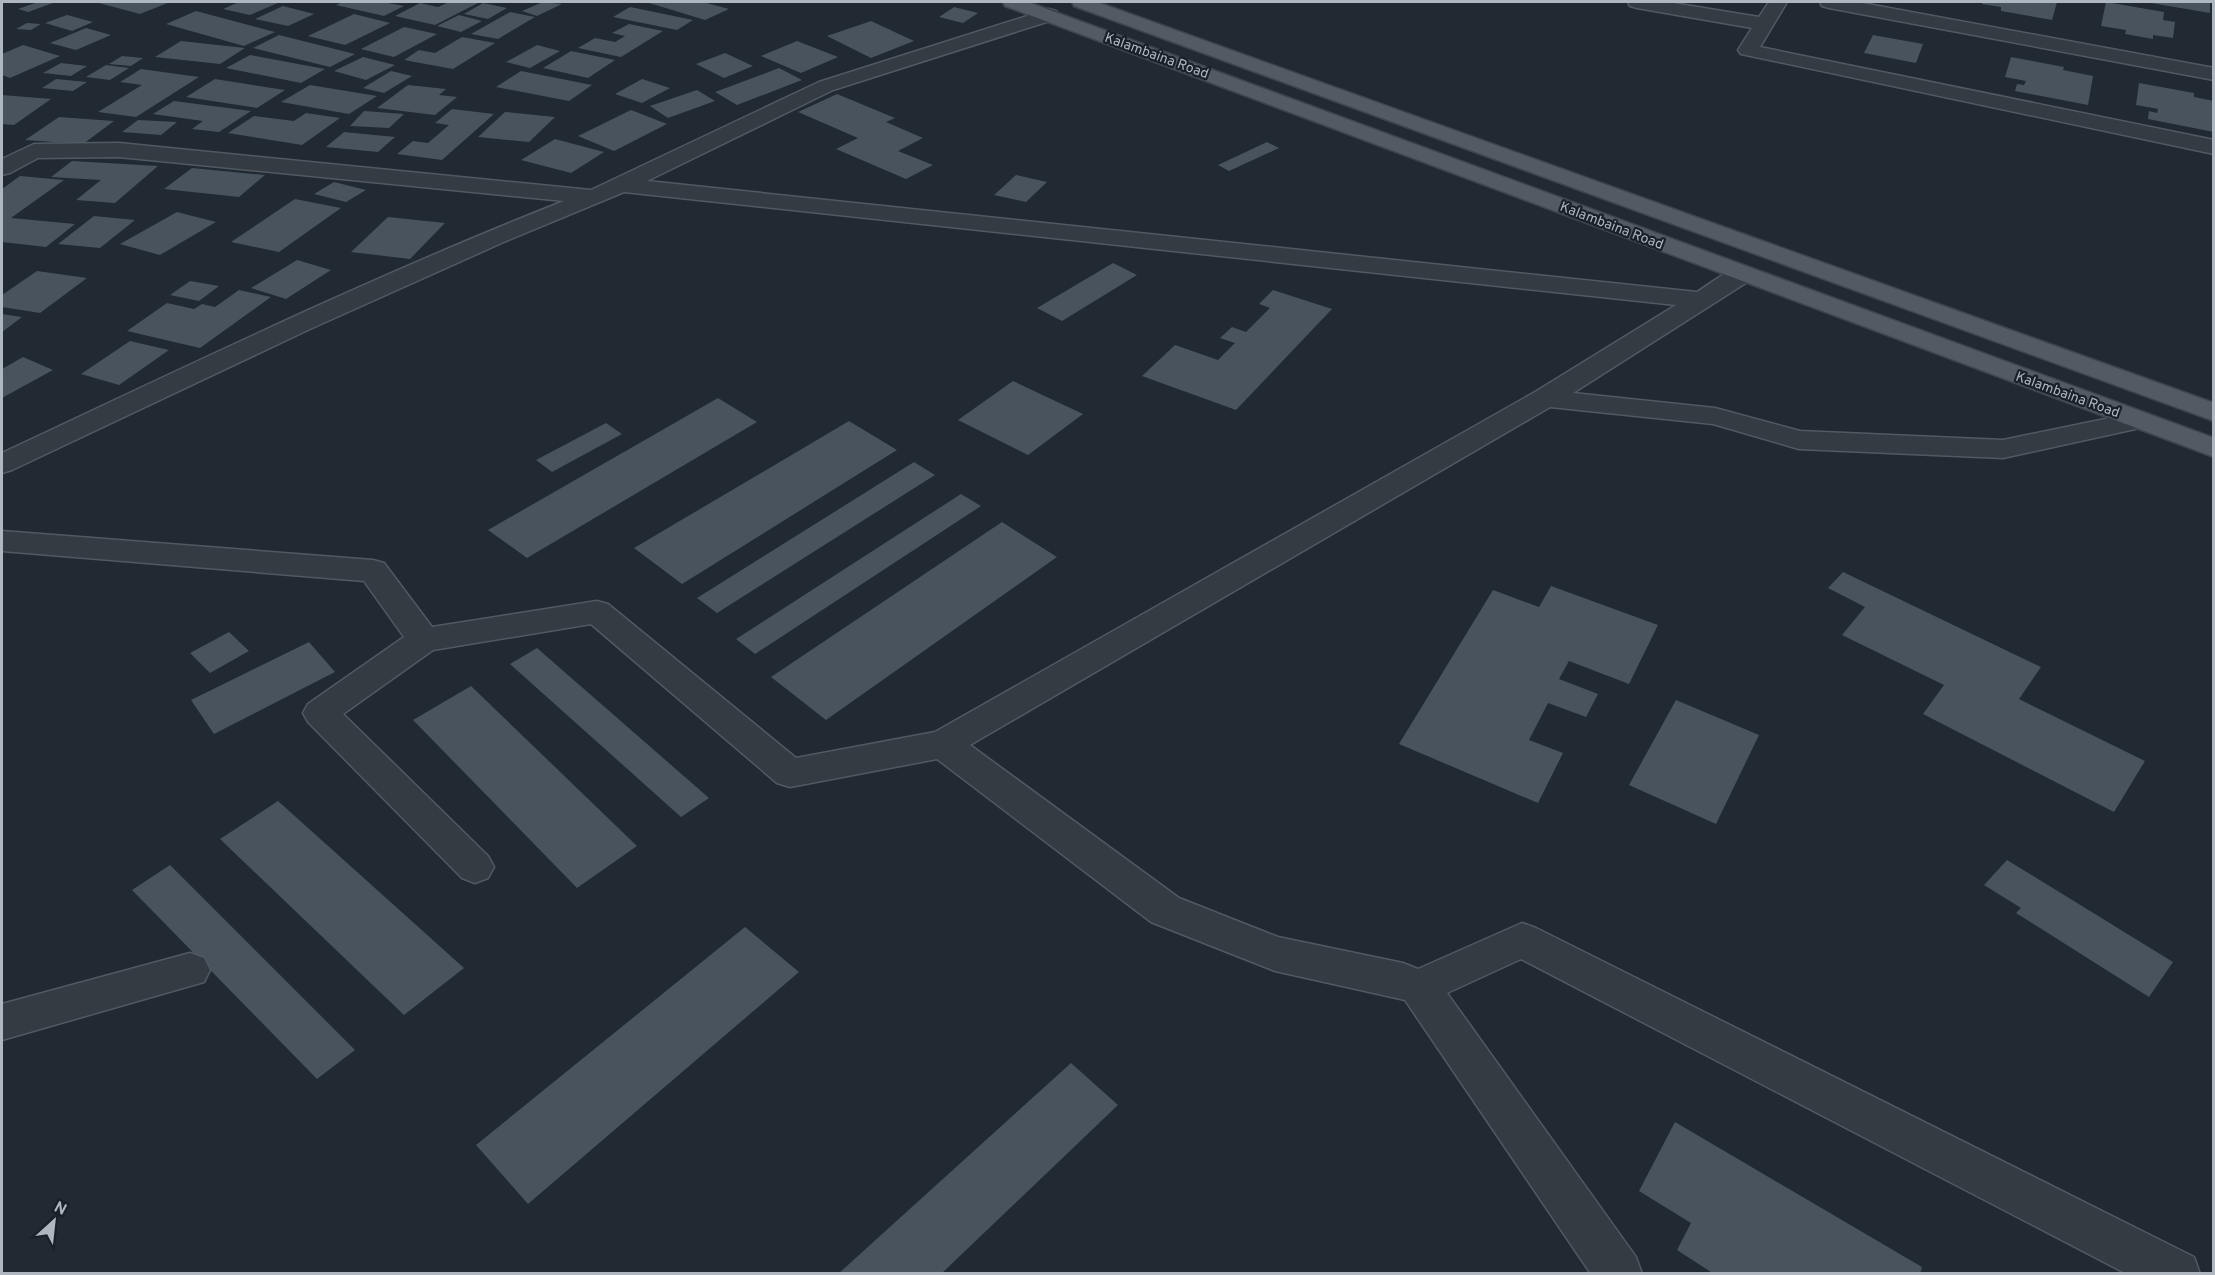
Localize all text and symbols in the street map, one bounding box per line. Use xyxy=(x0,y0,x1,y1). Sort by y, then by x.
street label: Kalambaina Road xyxy=(1102,30,1211,83)
street label: Kalambaina Road xyxy=(1557,199,1666,254)
street label: Kalambaina Road xyxy=(2013,369,2122,422)
north arrow xyxy=(24,1191,84,1251)
text: N xyxy=(50,1198,70,1221)

